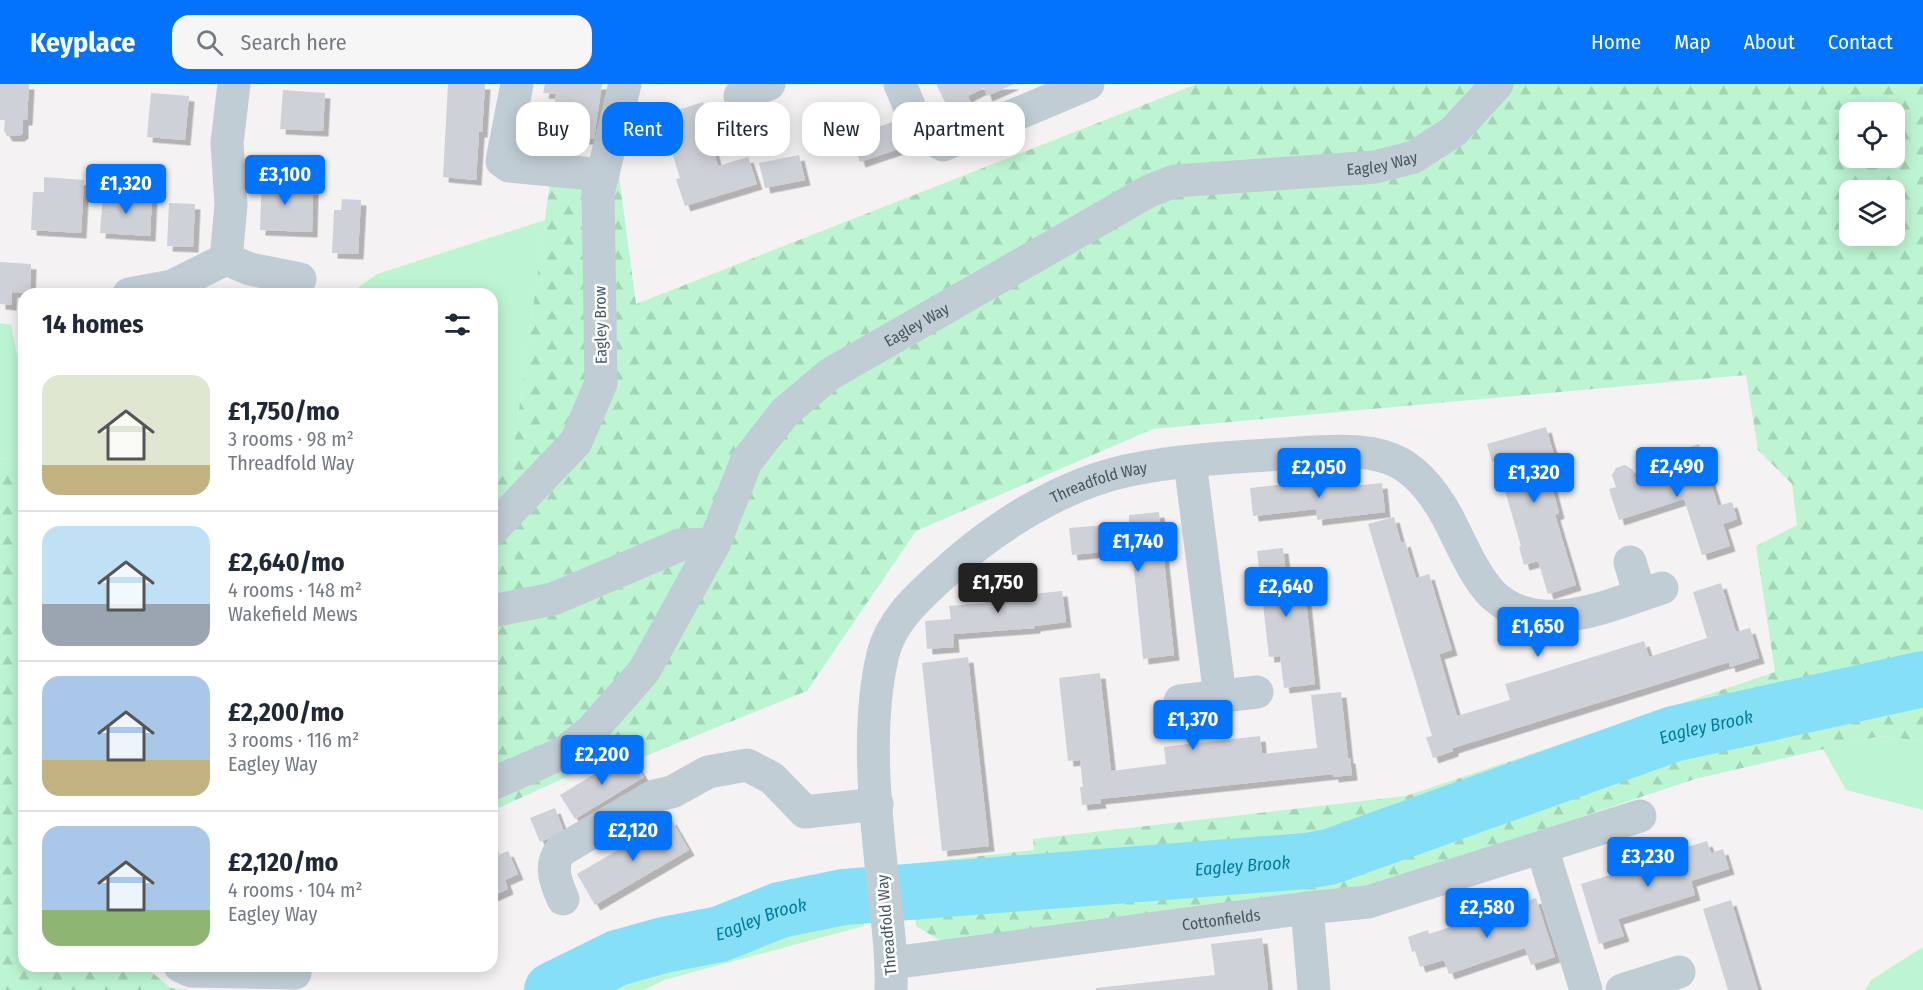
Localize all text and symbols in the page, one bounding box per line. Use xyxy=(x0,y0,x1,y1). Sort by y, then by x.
search box xyxy=(172,15,592,69)
text: Keyplace xyxy=(30,26,136,59)
icon: search xyxy=(193,26,226,59)
text: Search here xyxy=(241,29,347,56)
text: Home xyxy=(1591,29,1641,55)
text: Map xyxy=(1674,29,1711,55)
text: About xyxy=(1744,29,1795,55)
text: Contact xyxy=(1828,29,1893,55)
chip: Buy xyxy=(516,102,590,156)
chip: Rent xyxy=(602,102,683,156)
chip: Filters xyxy=(695,102,790,156)
chip: New xyxy=(802,102,880,156)
chip: Apartment xyxy=(892,102,1025,156)
map controls xyxy=(1839,102,1905,246)
button: locate xyxy=(1839,102,1905,168)
street label: Eagley Way xyxy=(1346,147,1420,179)
pin: £3,100 xyxy=(236,155,334,206)
text: £3,100 xyxy=(259,162,311,186)
pin: £1,320 xyxy=(77,164,175,215)
text: £1,320 xyxy=(100,171,152,195)
button: layers xyxy=(1839,180,1905,246)
street label: Eagley Brow xyxy=(590,285,611,364)
street label: Eagley Way xyxy=(881,298,953,351)
icon: filters xyxy=(441,308,474,341)
text: 14 homes xyxy=(42,309,144,340)
text: £1,750/mo xyxy=(228,396,340,427)
icon: home xyxy=(90,399,162,471)
text: 3 rooms · 98 m² xyxy=(228,427,354,451)
pin: £2,490 xyxy=(1628,447,1726,498)
pin: £2,050 xyxy=(1270,448,1368,499)
text: Threadfold Way xyxy=(228,451,354,475)
pin: £1,320 xyxy=(1485,453,1583,504)
text: £2,490 xyxy=(1650,454,1704,478)
text: £2,050 xyxy=(1292,455,1346,479)
street label: Threadfold Way xyxy=(1047,458,1149,507)
text: £1,320 xyxy=(1508,460,1560,484)
pin: £1,740 xyxy=(1089,522,1187,573)
text: £1,740 xyxy=(1112,529,1164,553)
text: £2,640/mo xyxy=(228,547,345,578)
icon: home xyxy=(90,550,162,622)
pin: £1,750 xyxy=(949,563,1047,614)
pin: £2,640 xyxy=(1237,567,1335,618)
text: £1,750 xyxy=(972,570,1024,594)
text: £2,640 xyxy=(1258,574,1314,598)
text: 4 rooms · 148 m² xyxy=(228,578,362,602)
text: Wakefield Mews xyxy=(228,602,358,626)
pin: £1,650 xyxy=(1489,607,1587,658)
text: £1,650 xyxy=(1512,614,1565,638)
text: £2,200/mo xyxy=(228,697,344,728)
icon: home xyxy=(90,700,162,772)
pin: £1,370 xyxy=(1144,700,1242,751)
water label: Eagley Brook xyxy=(1656,706,1755,749)
text: £1,370 xyxy=(1167,707,1219,731)
text: 3 rooms · 116 m² xyxy=(228,728,359,752)
pin: £2,200 xyxy=(553,735,651,786)
text: £2,200 xyxy=(575,742,629,766)
text: Eagley Way xyxy=(228,752,318,776)
pin: £2,120 xyxy=(584,811,682,862)
text: £2,120 xyxy=(608,818,658,842)
pin: £3,230 xyxy=(1599,837,1697,888)
text: £3,230 xyxy=(1621,844,1675,868)
text: £2,120/mo xyxy=(228,847,338,878)
icon: home xyxy=(90,850,162,922)
water label: Eagley Brook xyxy=(1194,851,1291,881)
street label: Threadfold Way xyxy=(873,873,900,976)
text: 4 rooms · 104 m² xyxy=(228,878,363,902)
pin: £2,580 xyxy=(1438,888,1536,939)
water label: Eagley Brook xyxy=(714,894,809,946)
text: £2,580 xyxy=(1459,895,1515,919)
text: Eagley Way xyxy=(228,902,318,926)
street label: Cottonfields xyxy=(1181,905,1262,934)

